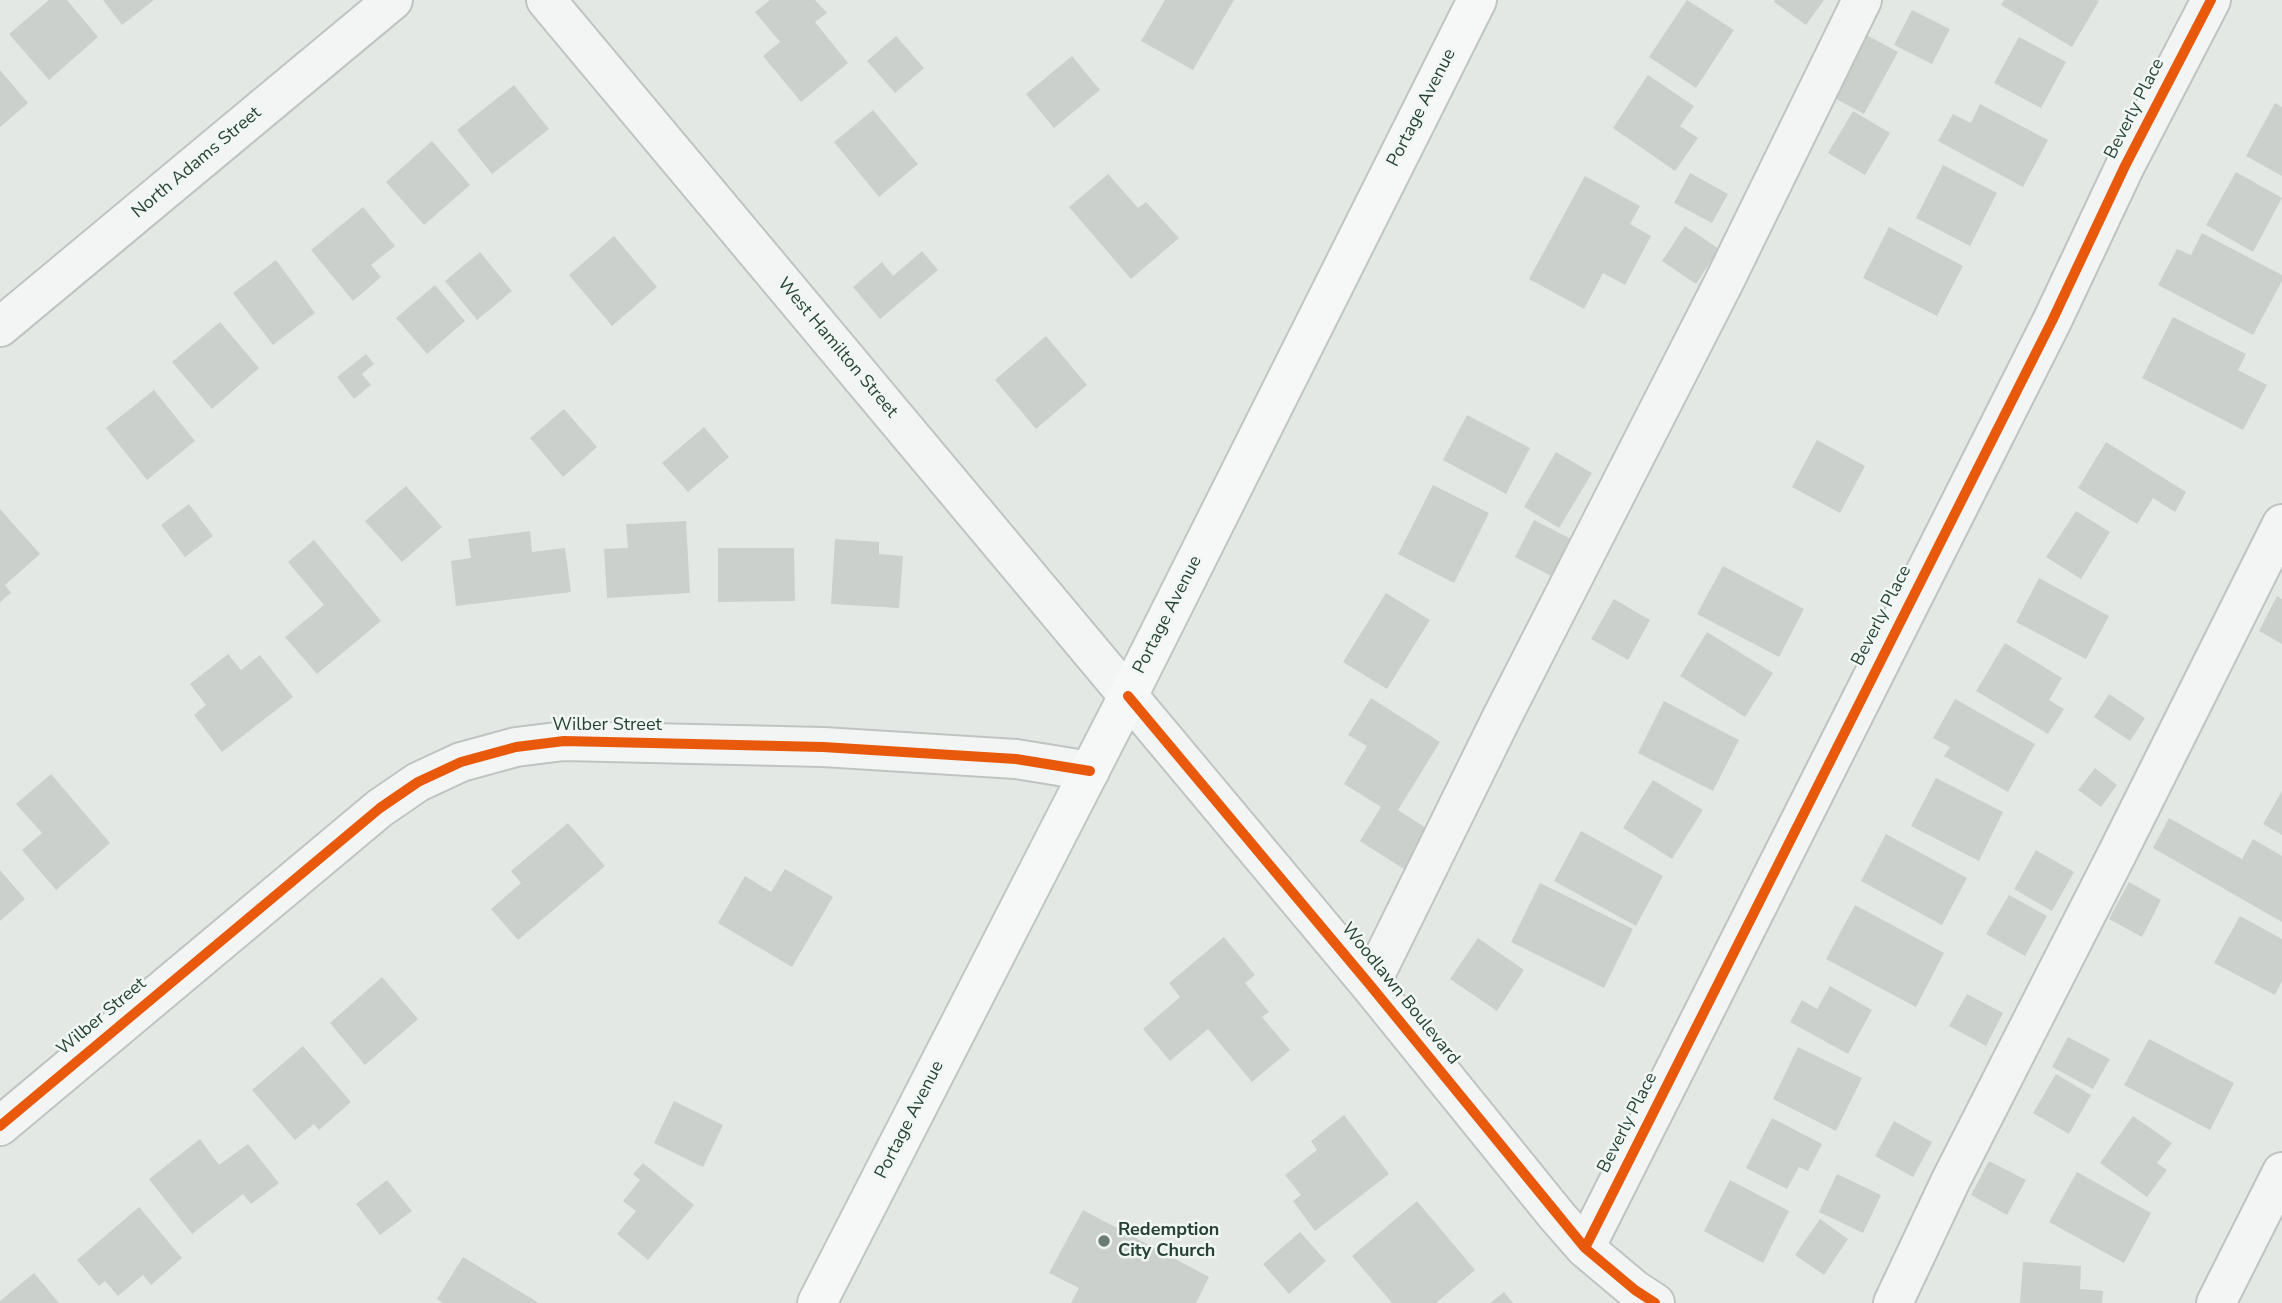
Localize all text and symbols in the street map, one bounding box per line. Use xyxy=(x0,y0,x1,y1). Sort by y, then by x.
street label: Portage Avenue xyxy=(1383,45,1461,171)
street label: Beverly Place xyxy=(2100,55,2170,163)
street label: North Adams Street xyxy=(128,103,266,223)
street label: West Hamilton Street xyxy=(772,274,902,422)
street label: Portage Avenue xyxy=(1129,552,1207,678)
street label: Beverly Place xyxy=(1847,562,1917,670)
street label: Wilber Street xyxy=(552,715,662,737)
street label: Woodlawn Boulevard xyxy=(1336,919,1464,1069)
street label: Wilber Street xyxy=(53,974,151,1060)
street label: Portage Avenue xyxy=(871,1057,949,1183)
street label: Beverly Place xyxy=(1593,1069,1663,1177)
place label: Redemption City Church xyxy=(1118,1220,1219,1262)
marker: Redemption City Church xyxy=(1096,1233,1112,1249)

